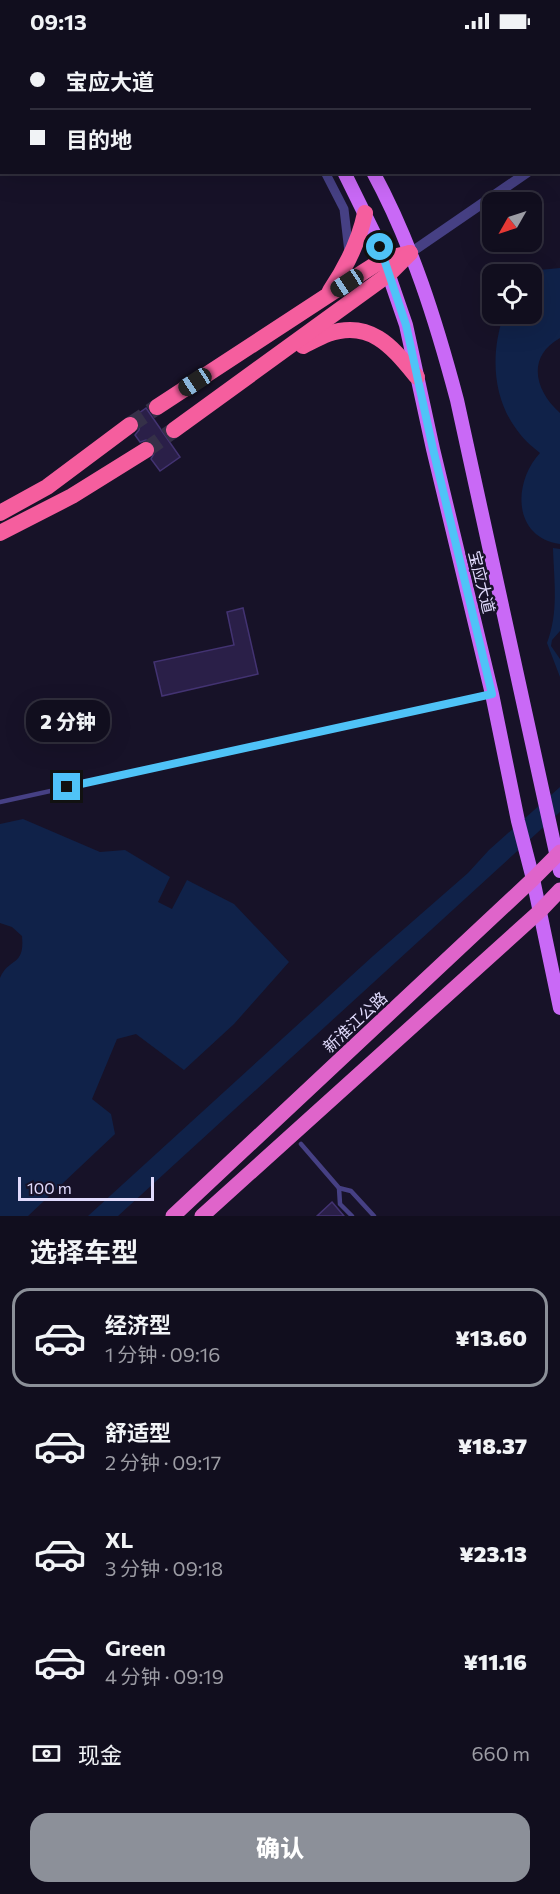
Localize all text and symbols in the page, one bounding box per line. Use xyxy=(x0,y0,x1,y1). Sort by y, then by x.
text: 09:13 xyxy=(30,8,87,35)
text: 宝应大道 xyxy=(66,68,154,95)
text: 目的地 xyxy=(66,126,132,153)
north arrow xyxy=(482,192,542,252)
map controls xyxy=(482,192,542,324)
route start xyxy=(366,233,393,260)
button: locate xyxy=(482,264,542,324)
car xyxy=(327,266,367,300)
car xyxy=(175,365,215,399)
street label: 宝应大道 xyxy=(466,549,499,615)
callout: 2 分钟 xyxy=(25,700,109,742)
text: 2 分钟 xyxy=(40,709,96,733)
route end xyxy=(53,773,80,800)
street label: 新淮江公路 xyxy=(319,987,390,1056)
scale bar xyxy=(18,1174,154,1202)
text: 100 m xyxy=(27,1178,72,1197)
text: 选择车型 xyxy=(30,1235,138,1268)
icon: car xyxy=(33,1311,87,1365)
text: 经济型 xyxy=(105,1311,171,1338)
text: ¥13.60 xyxy=(455,1324,527,1351)
text: 1 分钟 · 09:16 xyxy=(105,1342,220,1366)
icon: car xyxy=(33,1419,87,1473)
text: 舒适型 xyxy=(105,1419,171,1446)
text: ¥18.37 xyxy=(458,1432,527,1459)
text: 2 分钟 · 09:17 xyxy=(105,1450,221,1474)
text: XL xyxy=(105,1526,133,1553)
icon: car xyxy=(33,1527,87,1581)
text: ¥23.13 xyxy=(459,1540,527,1567)
text: 3 分钟 · 09:18 xyxy=(105,1556,223,1580)
text: Green xyxy=(105,1634,166,1661)
icon: car xyxy=(33,1635,87,1689)
text: ¥11.16 xyxy=(464,1648,527,1675)
text: 4 分钟 · 09:19 xyxy=(105,1664,224,1688)
icon: cash xyxy=(30,1737,63,1770)
text: 现金 xyxy=(78,1741,122,1768)
text: 660 m xyxy=(471,1741,530,1765)
button: 确认 xyxy=(30,1813,530,1882)

